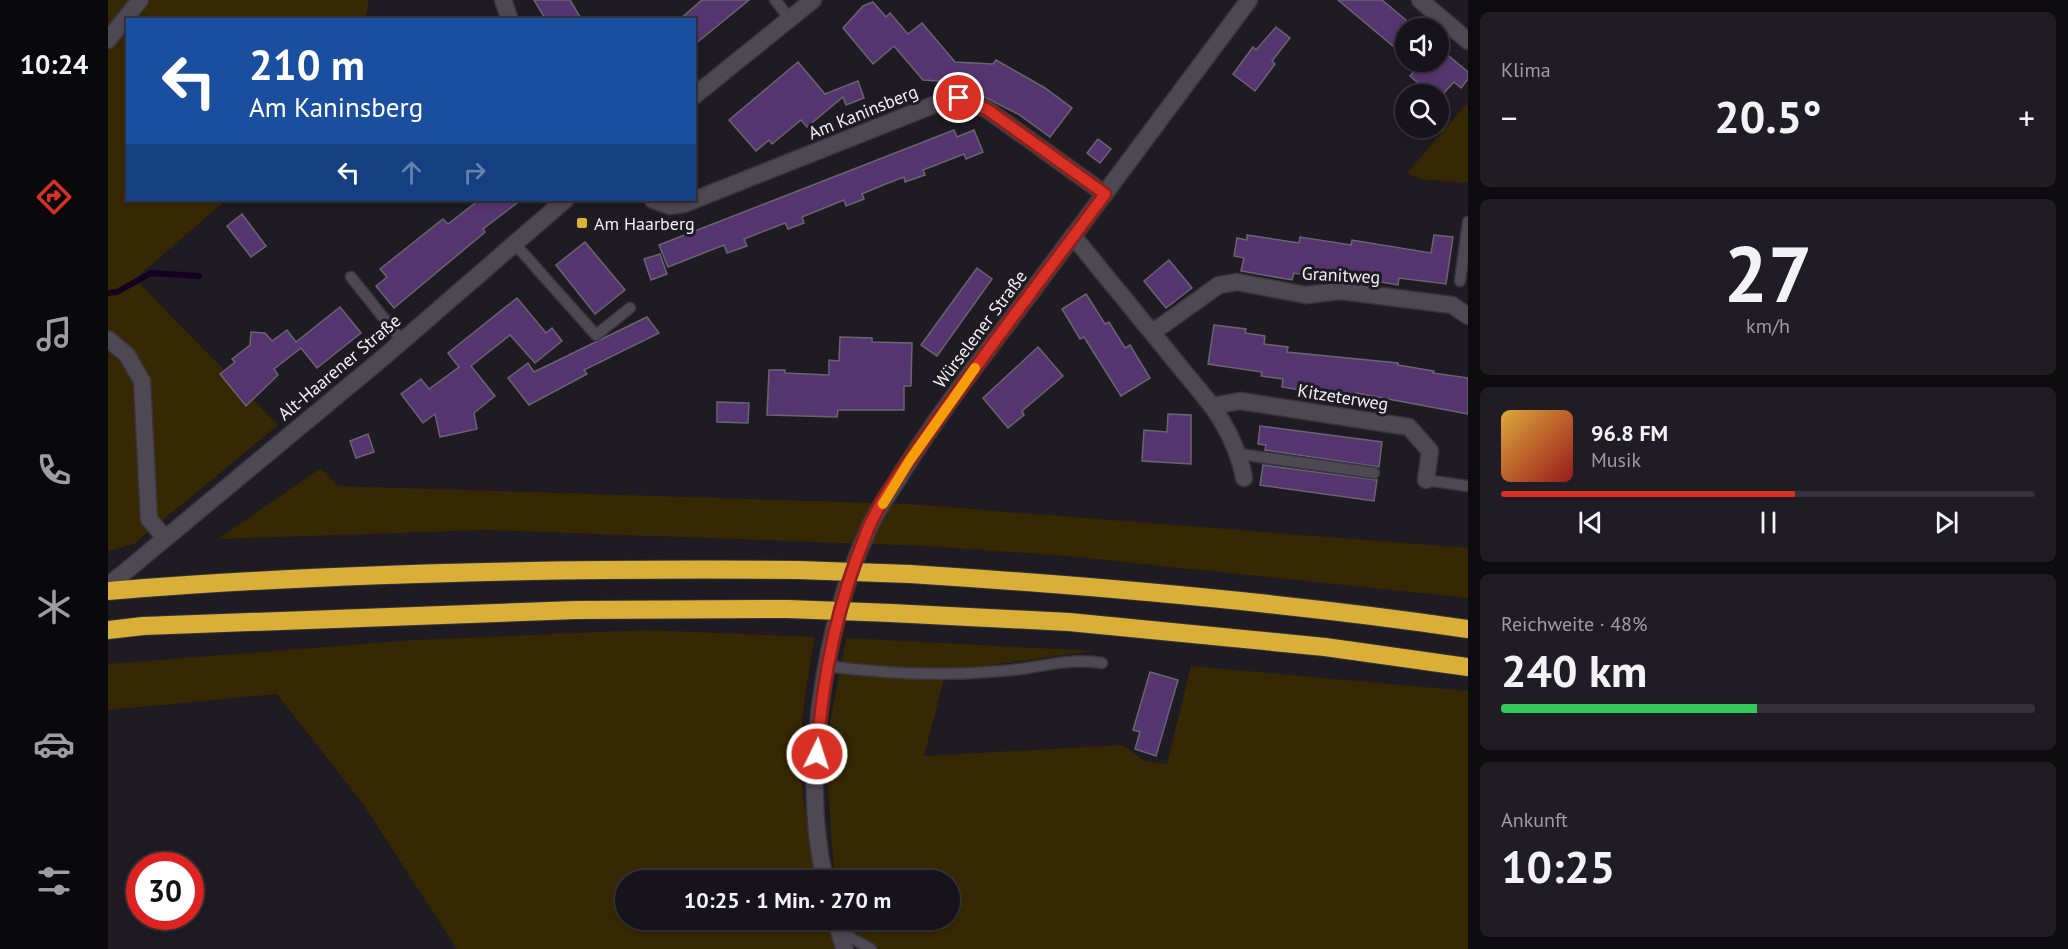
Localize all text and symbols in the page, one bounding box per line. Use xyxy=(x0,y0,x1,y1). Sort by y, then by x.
map controls xyxy=(1395,18,1449,138)
button: sound xyxy=(1395,18,1449,72)
text: 210 m xyxy=(249,37,365,92)
icon: left xyxy=(150,42,228,120)
text: 10:24 xyxy=(20,47,88,81)
text: Klima xyxy=(1501,57,1551,83)
pin xyxy=(933,72,984,123)
street label: Am Kaninsberg xyxy=(805,80,921,144)
icon: arrive xyxy=(942,81,975,114)
button: search xyxy=(1395,84,1449,138)
text: 20.5° xyxy=(1714,87,1822,145)
text: Am Kaninsberg xyxy=(249,90,423,124)
text: − xyxy=(1501,96,1518,139)
text: + xyxy=(2018,96,2035,139)
icon: left xyxy=(332,156,365,189)
icon: ahead xyxy=(395,156,428,189)
icon: right xyxy=(458,156,491,189)
icon: directions xyxy=(33,176,75,218)
place label: Am Haarberg xyxy=(594,212,695,235)
marker: Am Haarberg xyxy=(575,216,589,230)
text: 27 xyxy=(1724,223,1812,324)
street label: Granitweg xyxy=(1301,261,1381,289)
street label: Würselener Straße xyxy=(928,265,1032,393)
street label: Alt-Haarener Straße xyxy=(273,309,405,425)
icon: music xyxy=(33,313,75,355)
text: km/h xyxy=(1746,313,1790,339)
street label: Kitzeterweg xyxy=(1296,378,1390,416)
text: 96.8 FM xyxy=(1591,419,1668,447)
text: Musik xyxy=(1591,447,1641,473)
icon: phone xyxy=(33,449,75,491)
icon: previous xyxy=(1574,506,1607,539)
icon: pause xyxy=(1752,506,1785,539)
icon: next xyxy=(1930,506,1963,539)
icon: climate xyxy=(33,586,75,628)
text: Reichweite · 48% xyxy=(1501,611,1647,637)
text: 240 km xyxy=(1501,641,1647,699)
position arrow xyxy=(785,722,849,786)
icon: car xyxy=(33,723,75,765)
text: Ankunft xyxy=(1501,807,1568,833)
text: 10:25 xyxy=(1501,837,1615,895)
speed limit sign: 30 xyxy=(126,852,204,930)
icon: filters xyxy=(33,860,75,902)
text: 10:25 · 1 Min. · 270 m xyxy=(684,886,891,914)

